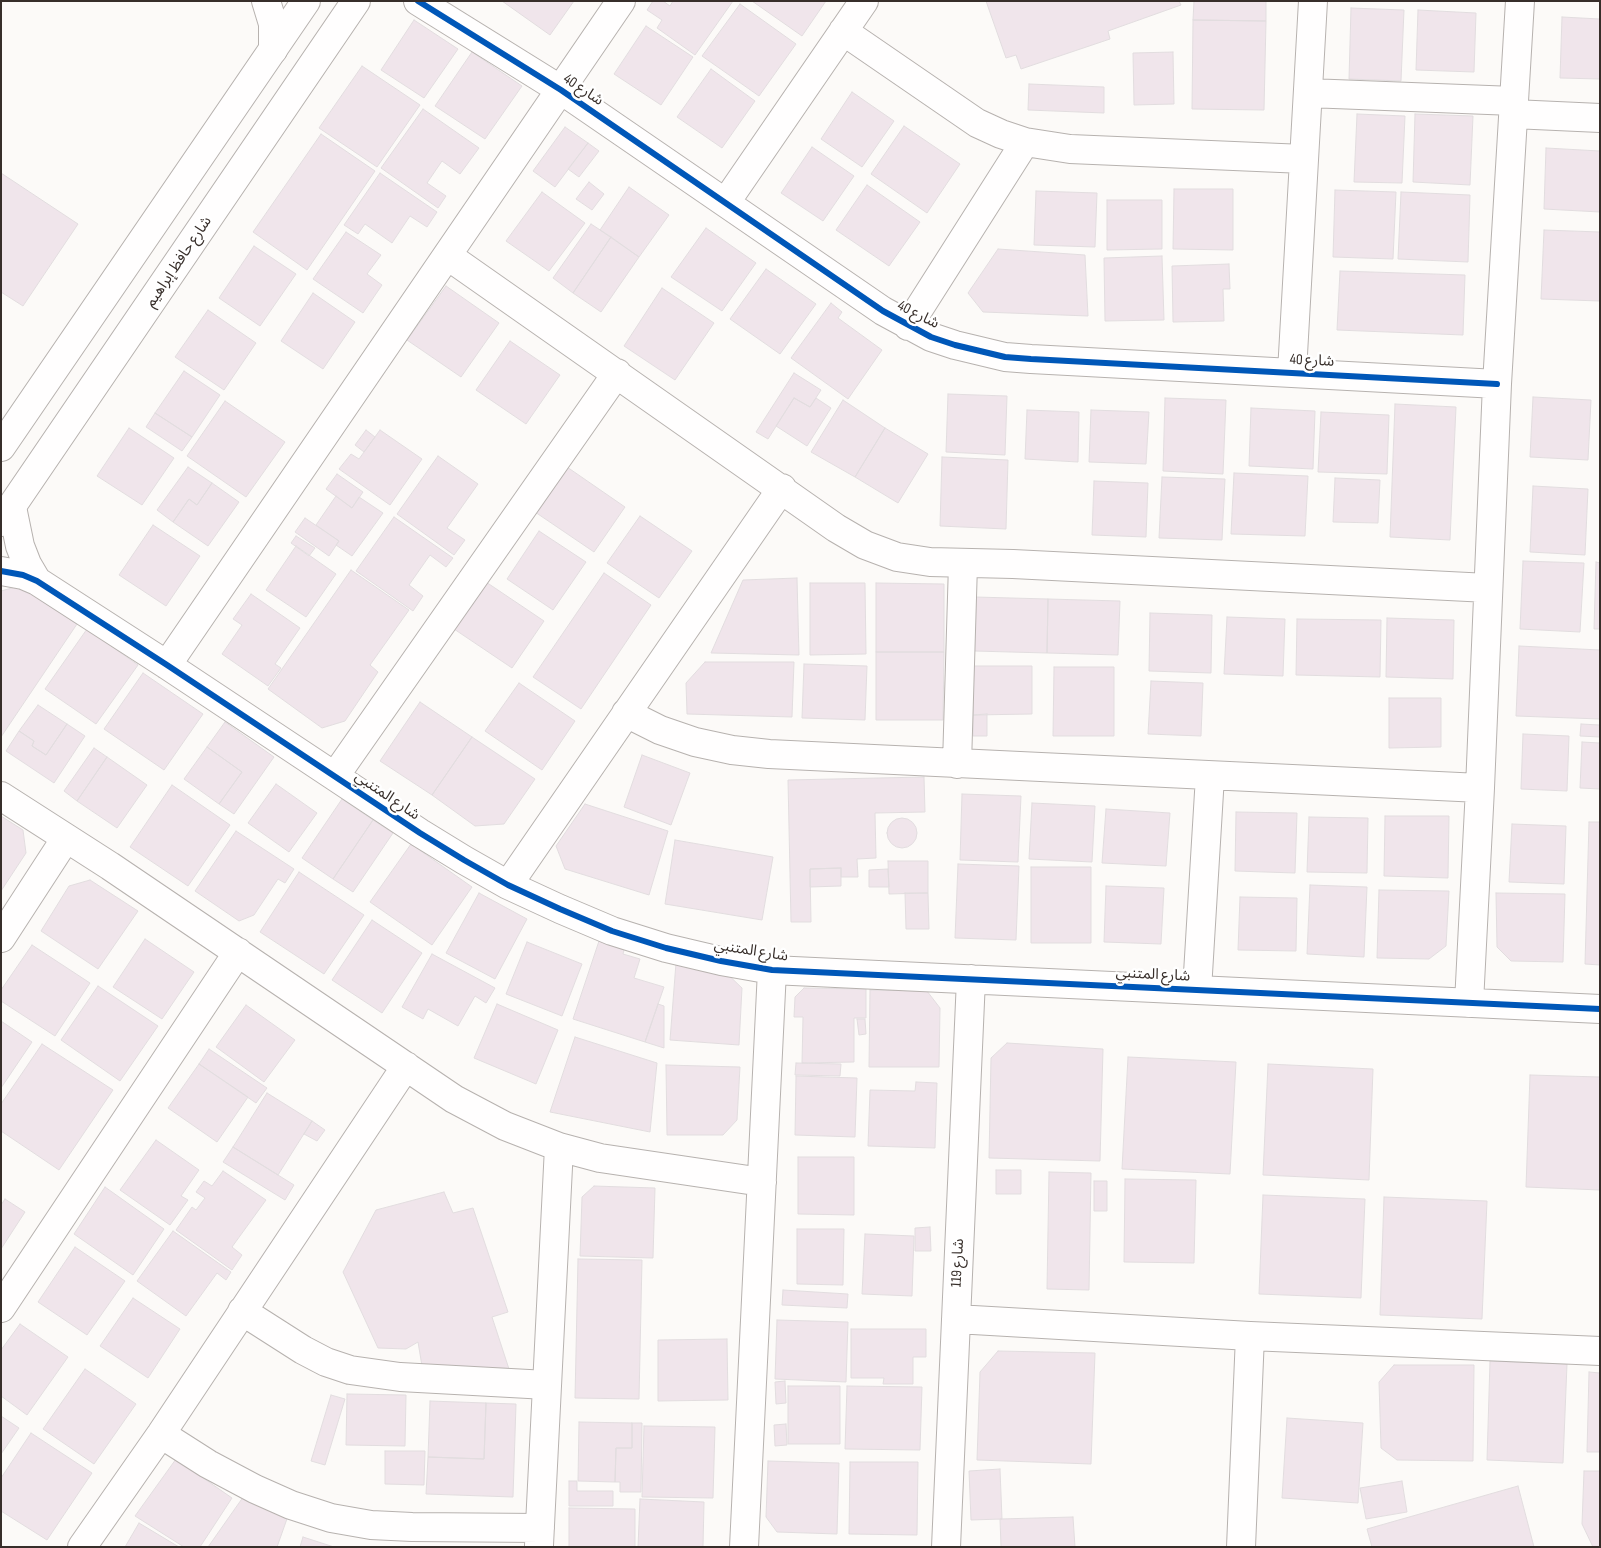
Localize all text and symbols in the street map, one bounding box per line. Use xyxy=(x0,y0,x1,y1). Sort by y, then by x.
street label: شارع 40 xyxy=(559,70,607,110)
street label: شارع حافظ إبراهيم xyxy=(142,213,216,311)
street label: شارع 40 xyxy=(894,297,942,333)
street label: شارع 40 xyxy=(1289,351,1335,371)
street label: شارع المتنبي xyxy=(351,768,423,824)
street label: شارع المتنبي xyxy=(713,936,789,966)
street label: شارع المتنبي xyxy=(1115,964,1191,986)
street label: شارع 119 xyxy=(948,1238,968,1288)

